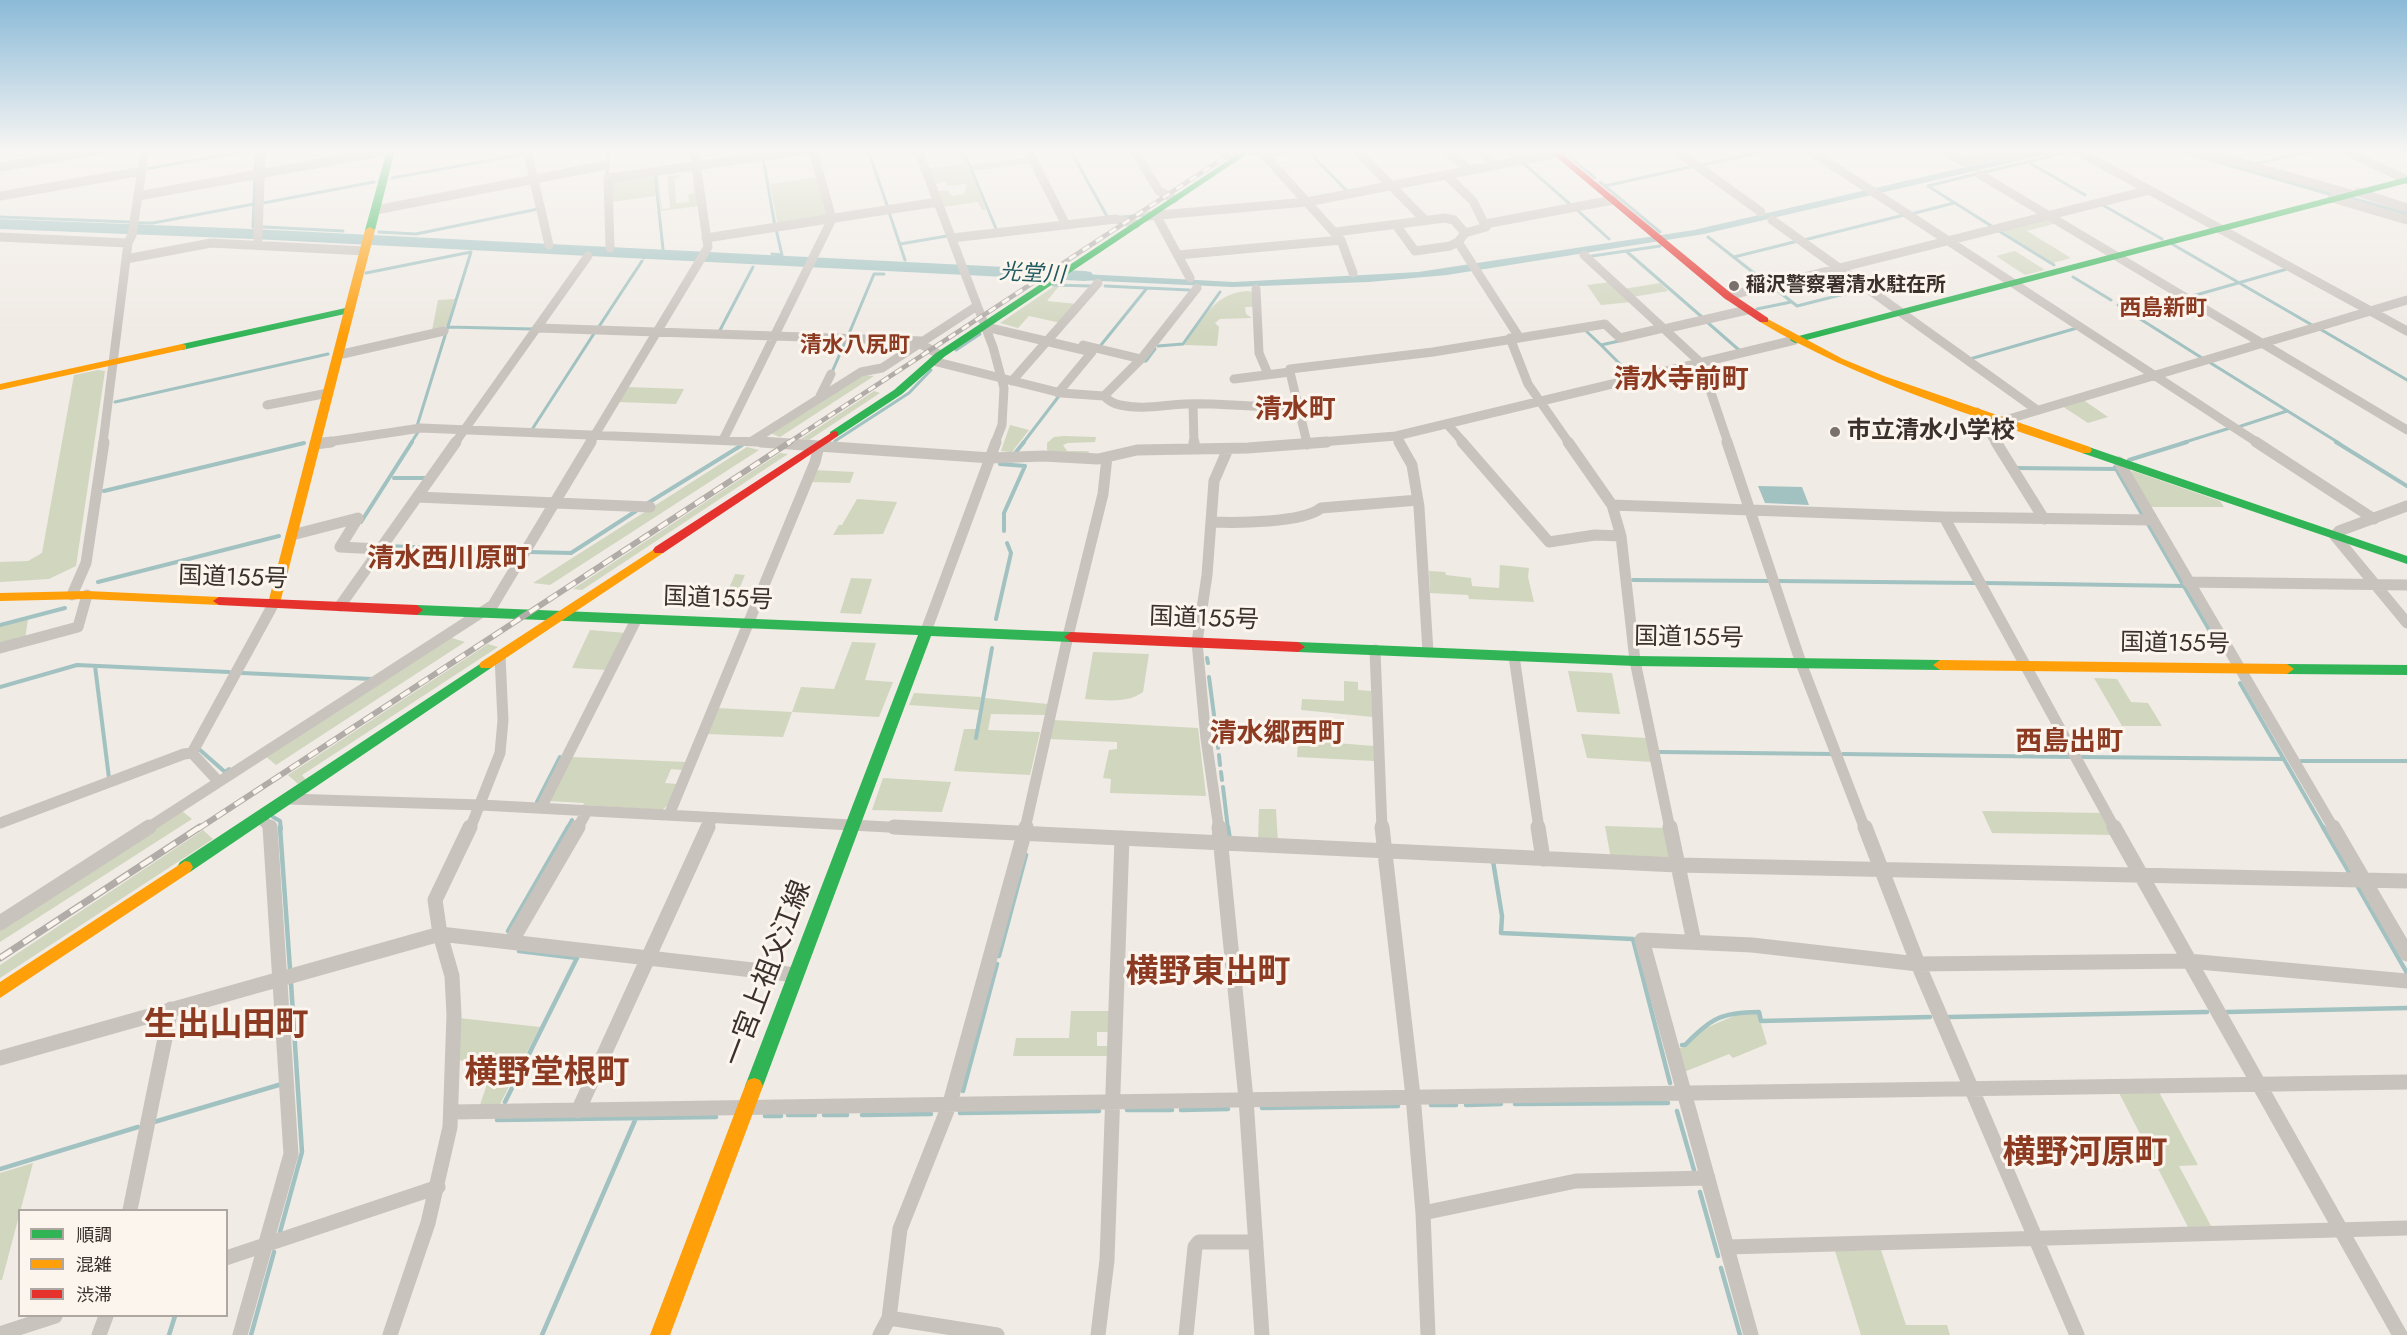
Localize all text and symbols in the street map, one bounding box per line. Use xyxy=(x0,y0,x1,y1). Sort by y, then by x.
water label: 光堂川 xyxy=(998,260,1066,290)
place label: 稲沢警察署清水駐在所 xyxy=(1746,274,1946,298)
marker: 稲沢警察署清水駐在所 xyxy=(1727,279,1741,293)
district label: 西島新町 xyxy=(2119,297,2207,323)
district label: 清水八尻町 xyxy=(800,334,910,360)
district label: 清水寺前町 xyxy=(1614,365,1748,397)
district label: 清水町 xyxy=(1255,395,1335,427)
place label: 市立清水小学校 xyxy=(1847,418,2015,446)
marker: 市立清水小学校 xyxy=(1828,425,1842,439)
district label: 清水西川原町 xyxy=(367,544,529,576)
street label: 国道155号 xyxy=(178,563,288,595)
street label: 国道155号 xyxy=(663,584,773,616)
street label: 国道155号 xyxy=(1149,604,1259,636)
street label: 国道155号 xyxy=(1634,624,1744,654)
street label: 国道155号 xyxy=(2120,630,2230,660)
district label: 清水郷西町 xyxy=(1210,719,1344,751)
district label: 西島出町 xyxy=(2015,727,2123,759)
street label: 一宮上祖父江線 xyxy=(718,876,820,1072)
district label: 横野東出町 xyxy=(1126,954,1290,994)
district label: 生出山田町 xyxy=(144,1007,308,1047)
district label: 横野堂根町 xyxy=(465,1055,629,1095)
district label: 横野河原町 xyxy=(2003,1135,2167,1175)
legend xyxy=(18,1209,228,1317)
text: 順調 xyxy=(76,1222,112,1248)
text: 混雑 xyxy=(76,1252,112,1278)
text: 渋滞 xyxy=(76,1282,112,1308)

